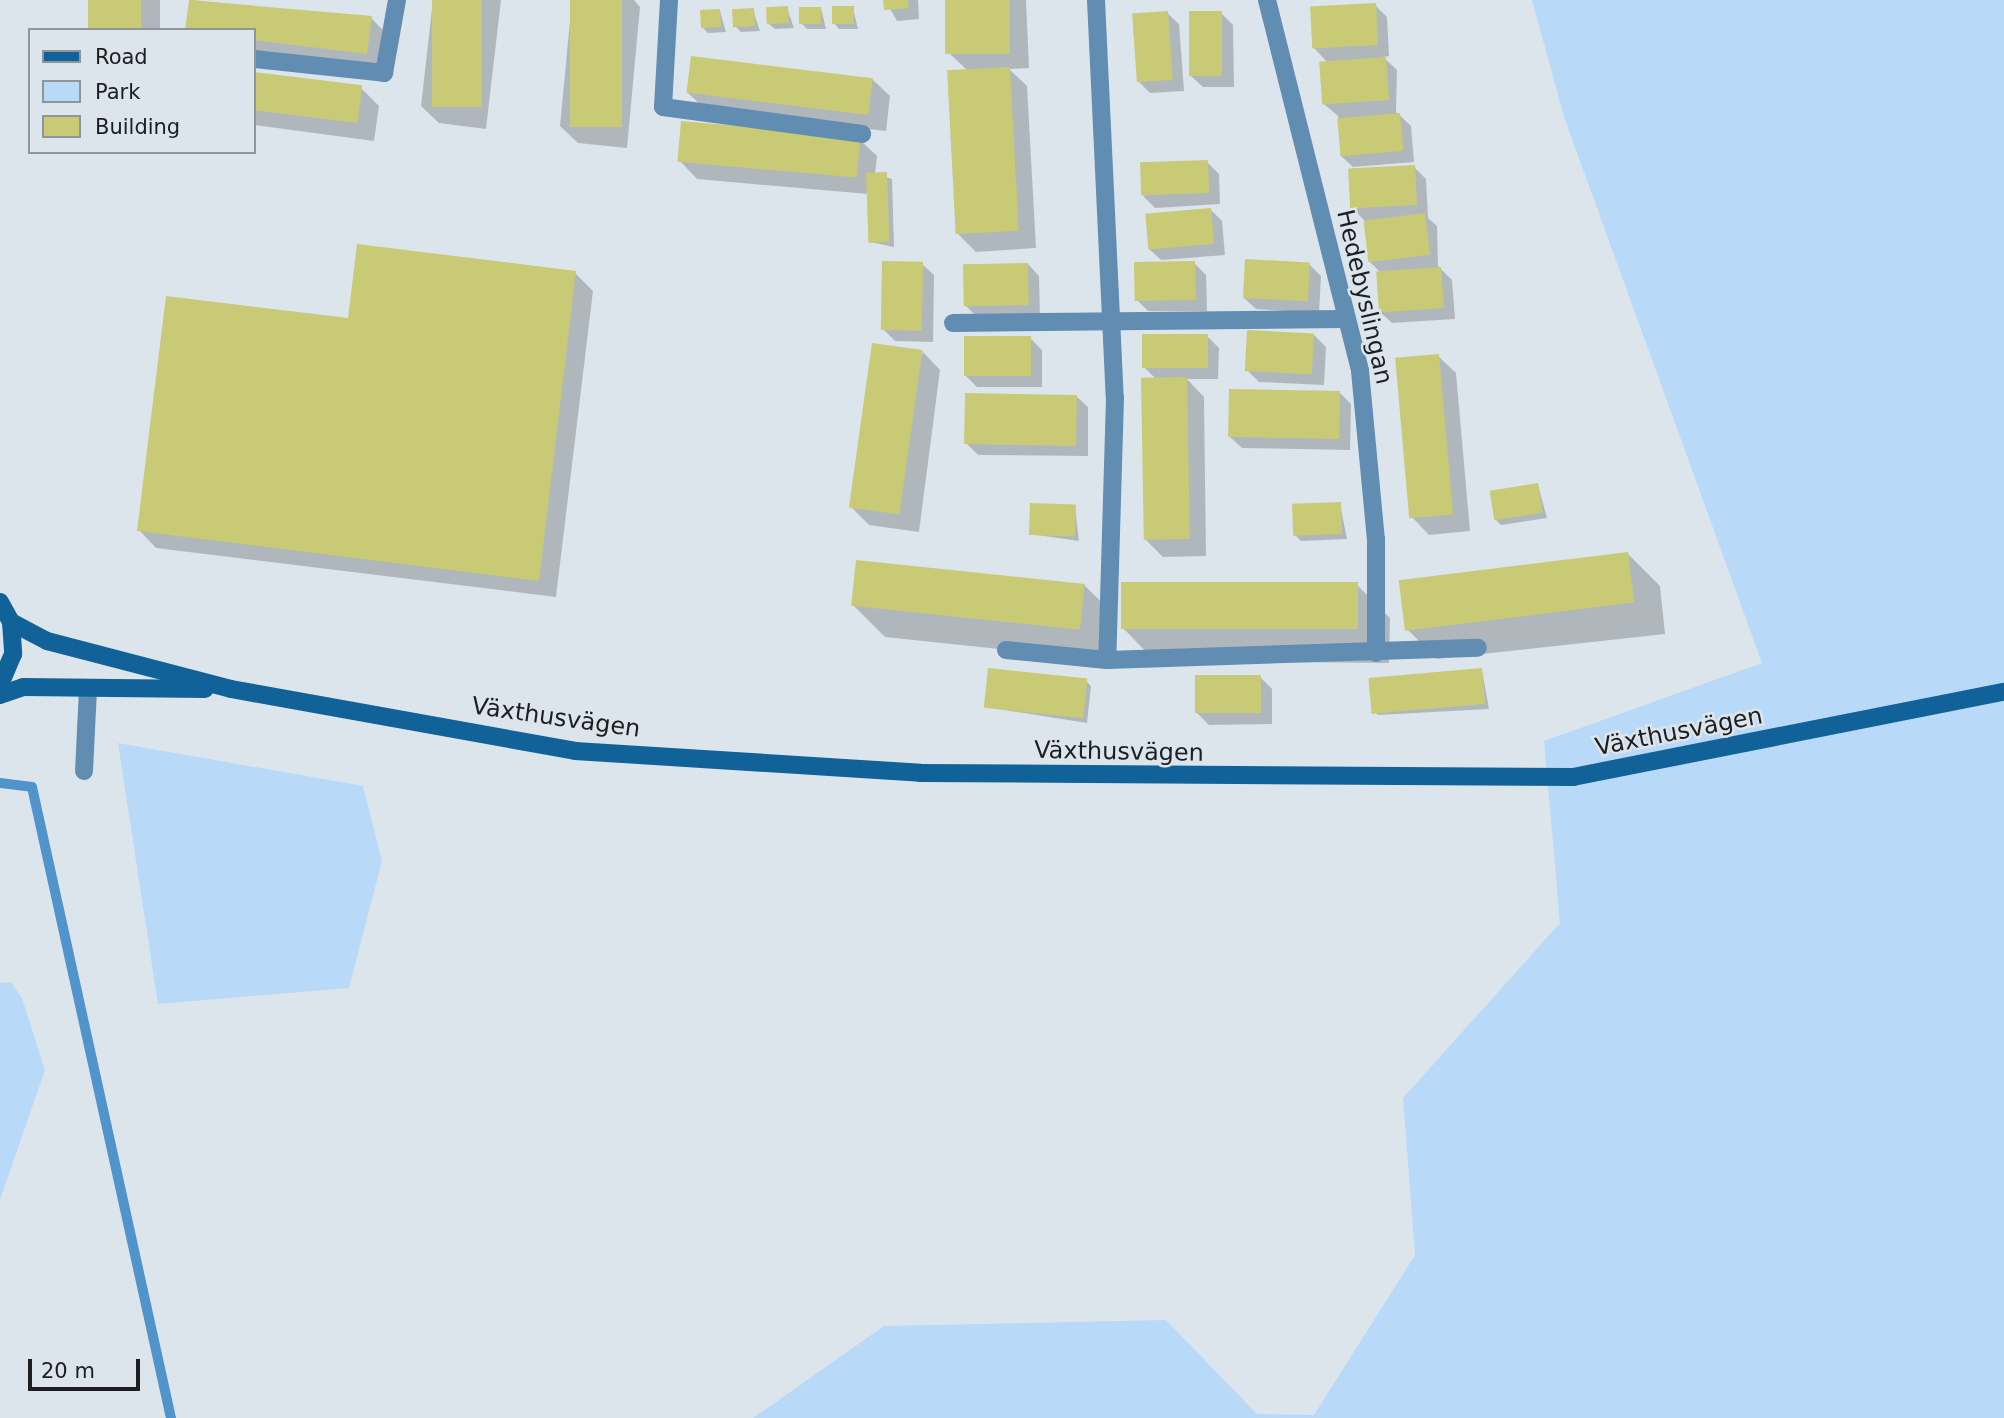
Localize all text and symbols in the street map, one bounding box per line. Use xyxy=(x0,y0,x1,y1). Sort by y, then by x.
legend xyxy=(28,28,256,154)
text: Road xyxy=(95,45,148,69)
text: Park xyxy=(95,80,140,104)
text: Building xyxy=(95,115,180,139)
street label: Hedebyslingan xyxy=(1330,207,1398,387)
street label: Växthusvägen xyxy=(470,692,642,744)
street label: Växthusvägen xyxy=(1593,702,1765,762)
street label: Växthusvägen xyxy=(1034,736,1204,768)
scale bar xyxy=(32,1344,144,1388)
text: 20 m xyxy=(41,1359,95,1383)

